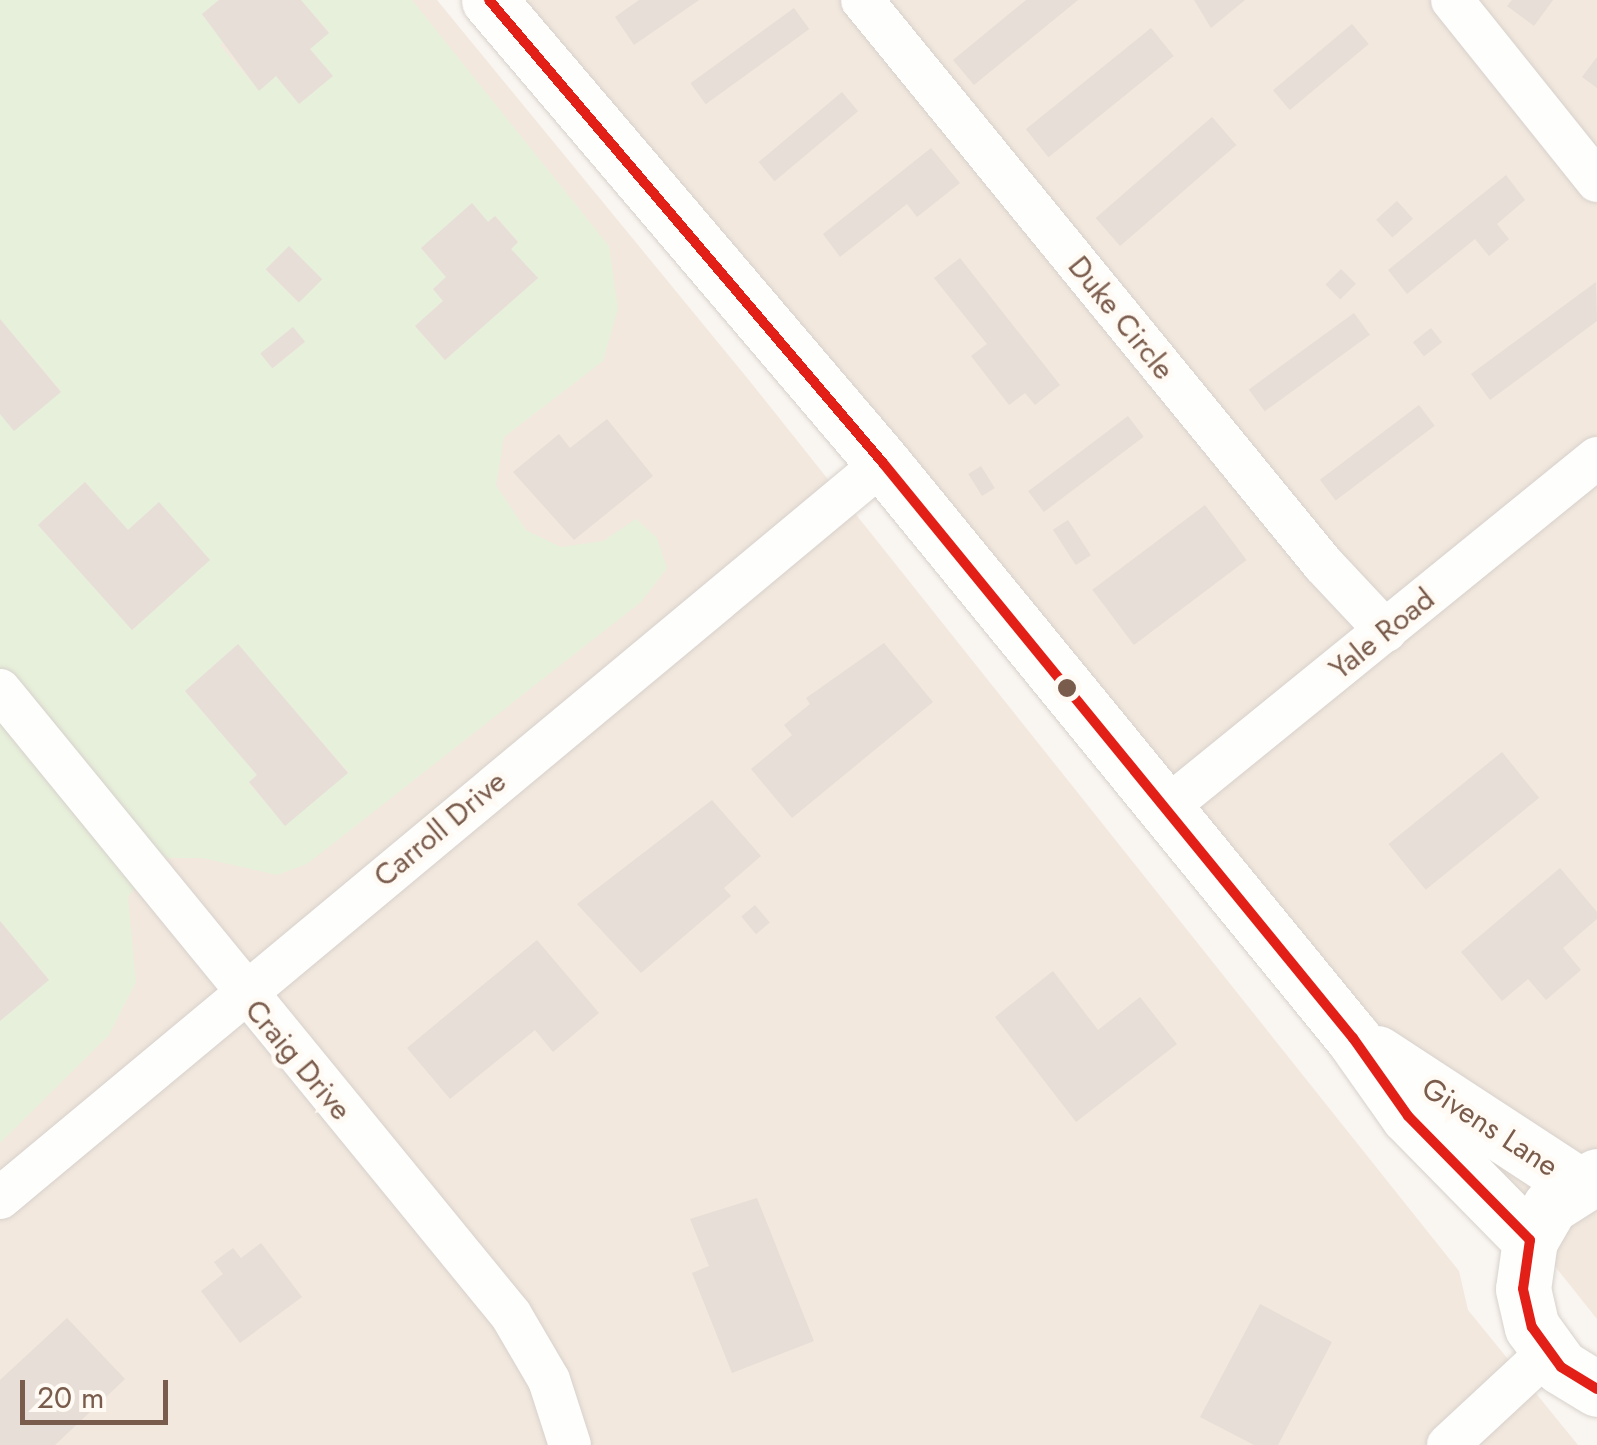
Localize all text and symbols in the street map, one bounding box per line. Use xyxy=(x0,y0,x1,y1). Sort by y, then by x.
street label: Duke Circle xyxy=(1060,249,1182,387)
street label: Yale Road xyxy=(1322,581,1442,687)
unlabelled marker xyxy=(1057,678,1077,698)
street label: Carroll Drive xyxy=(367,763,513,895)
street label: Craig Drive xyxy=(237,993,359,1127)
street label: Givens Lane xyxy=(1415,1070,1565,1184)
scale bar xyxy=(25,1360,172,1422)
text: 20 m xyxy=(37,1376,104,1419)

